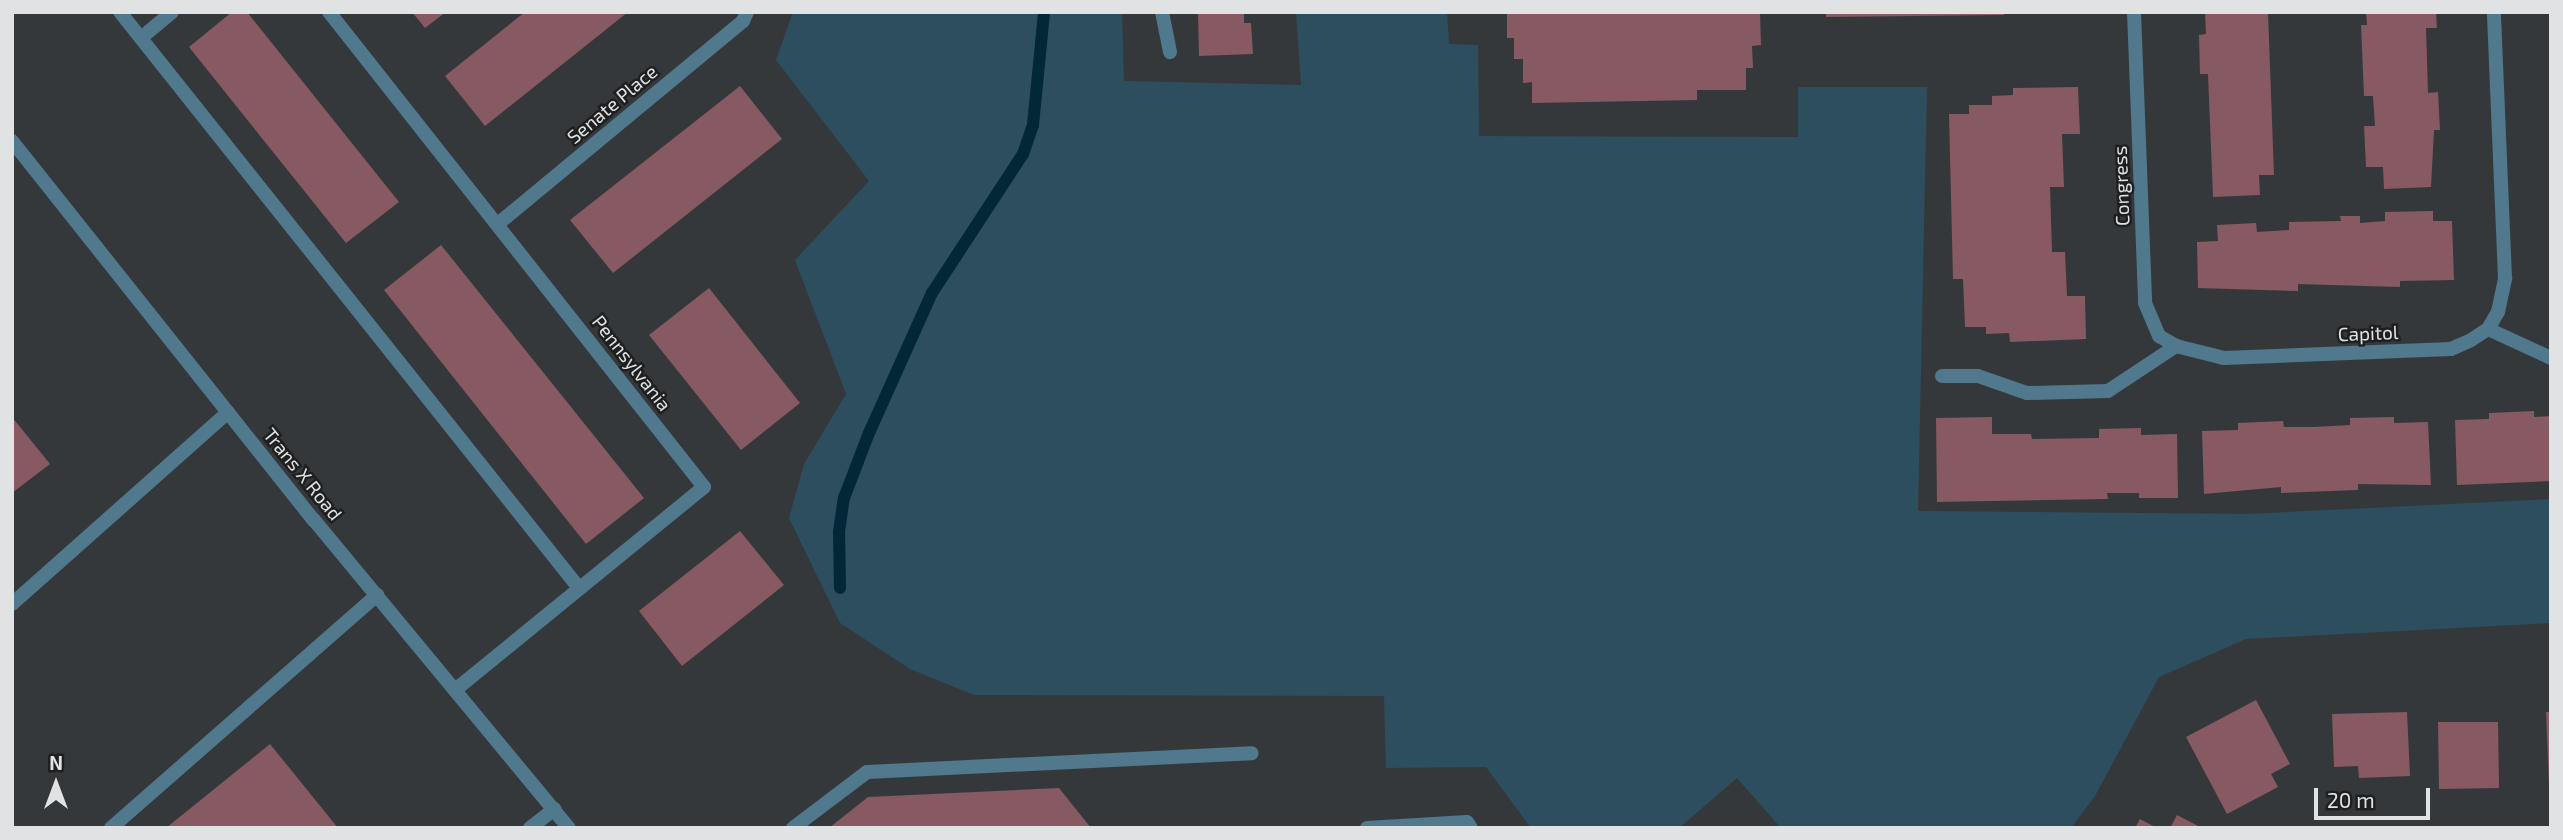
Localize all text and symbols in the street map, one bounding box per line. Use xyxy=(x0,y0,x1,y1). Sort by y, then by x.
street label: Senate Place xyxy=(562,60,662,148)
street label: Congress xyxy=(2108,146,2134,226)
street label: Pennsylvania xyxy=(588,311,676,415)
street label: Capitol xyxy=(2337,321,2399,345)
street label: Trans X Road xyxy=(259,423,347,525)
north arrow xyxy=(21,749,91,819)
text: N xyxy=(49,751,63,774)
scale bar xyxy=(2318,774,2434,818)
text: 20 m xyxy=(2327,787,2375,812)

